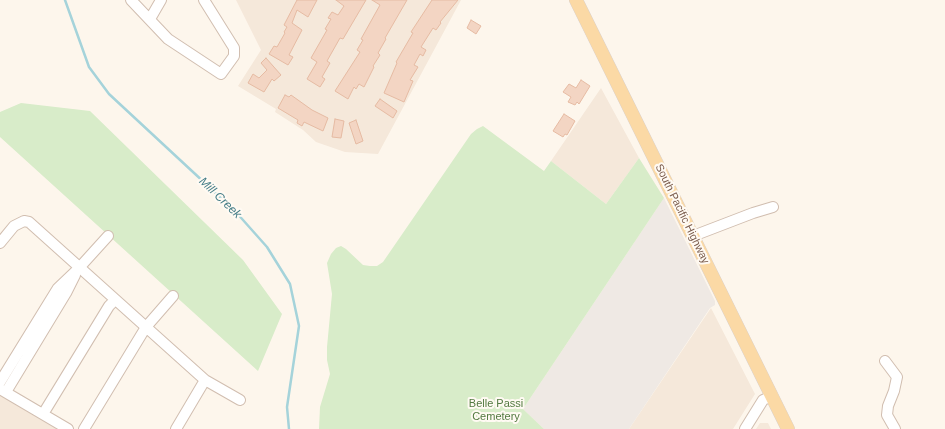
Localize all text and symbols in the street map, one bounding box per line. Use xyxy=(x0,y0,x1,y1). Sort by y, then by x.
street label: South Pacific Highway xyxy=(652,162,712,266)
water label: Mill Creek xyxy=(196,174,244,222)
park label: Belle Passi Cemetery xyxy=(469,397,523,423)

